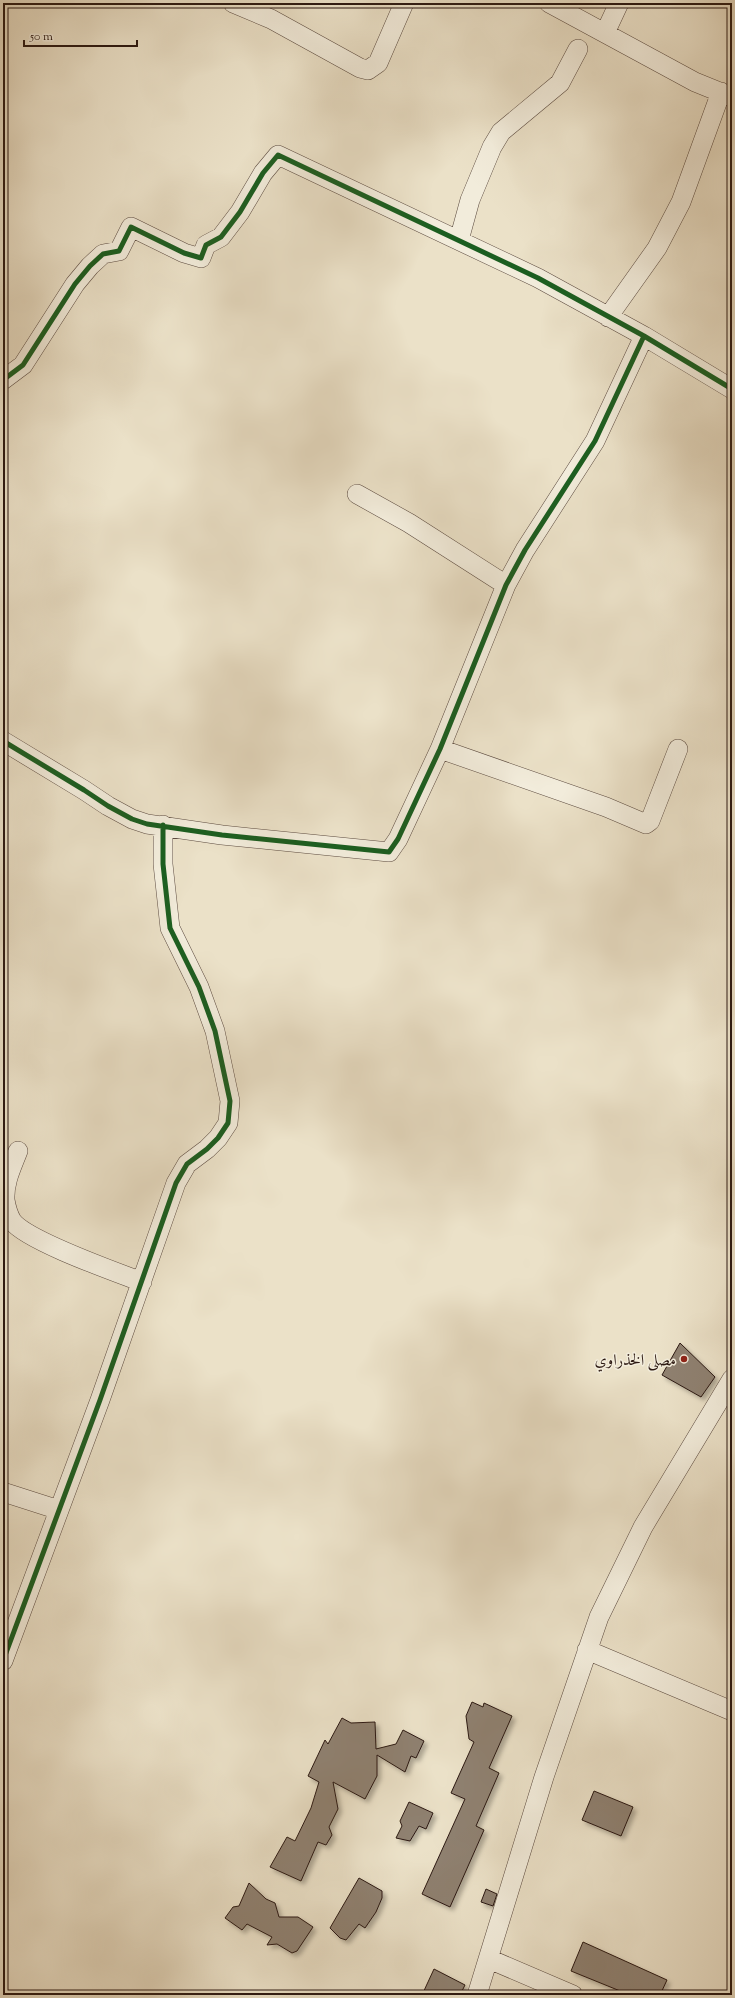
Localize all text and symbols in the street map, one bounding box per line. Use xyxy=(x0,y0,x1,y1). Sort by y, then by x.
scale bar xyxy=(24,22,137,48)
text: 50 m xyxy=(29,28,53,46)
place label: مصلى الخذراوي xyxy=(595,1350,676,1373)
marker: مصلى الخذراوي xyxy=(679,1354,689,1364)

